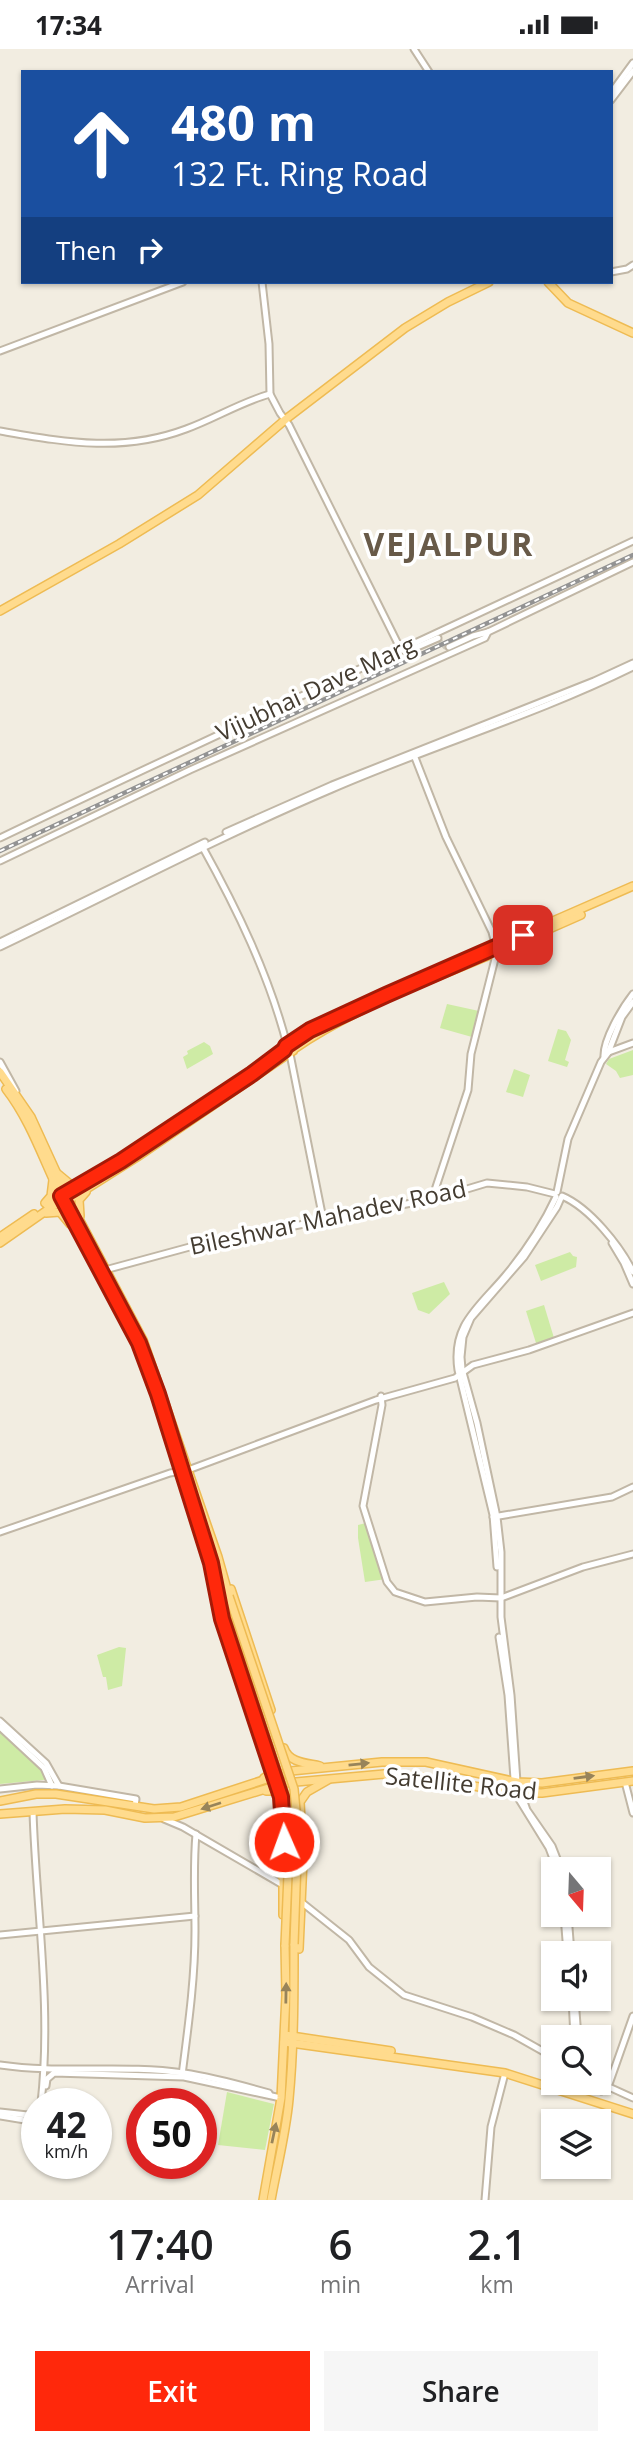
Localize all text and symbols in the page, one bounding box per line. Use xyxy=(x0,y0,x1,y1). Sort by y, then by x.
text: 17:34 xyxy=(35,7,102,43)
text: 480 m xyxy=(171,89,316,155)
icon: ahead xyxy=(56,98,147,189)
text: 132 Ft. Ring Road xyxy=(171,152,428,195)
icon: right xyxy=(131,231,169,269)
text: Then xyxy=(56,232,117,268)
district label: VEJALPUR xyxy=(364,522,534,565)
street label: Vijubhai Dave Marg xyxy=(210,627,420,748)
pin xyxy=(493,905,553,965)
icon: arrive xyxy=(504,916,542,954)
street label: Bileshwar Mahadev Road xyxy=(186,1171,469,1262)
street label: Satellite Road xyxy=(384,1758,539,1807)
one-way arrow xyxy=(349,1759,371,1770)
one-way arrow xyxy=(573,1771,595,1782)
one-way arrow xyxy=(201,1802,222,1812)
position arrow xyxy=(247,1805,321,1879)
north arrow xyxy=(541,1857,611,1927)
map controls xyxy=(541,1857,611,2179)
button: sound xyxy=(541,1941,611,2011)
one-way arrow xyxy=(280,1981,292,2003)
button: search xyxy=(541,2025,611,2095)
speed limit sign: 50 xyxy=(126,2088,217,2179)
text: 42 xyxy=(46,2101,87,2148)
button: layers xyxy=(541,2109,611,2179)
one-way arrow xyxy=(269,2122,280,2144)
text: km/h xyxy=(45,2139,88,2163)
text: 17:40 xyxy=(106,2215,214,2272)
text: 6 xyxy=(328,2215,353,2272)
text: 2.1 xyxy=(467,2215,527,2272)
text: Arrival xyxy=(125,2268,195,2300)
text: min xyxy=(320,2268,361,2300)
text: km xyxy=(480,2268,514,2300)
button: Exit xyxy=(35,2351,310,2431)
button: Share xyxy=(324,2351,598,2431)

